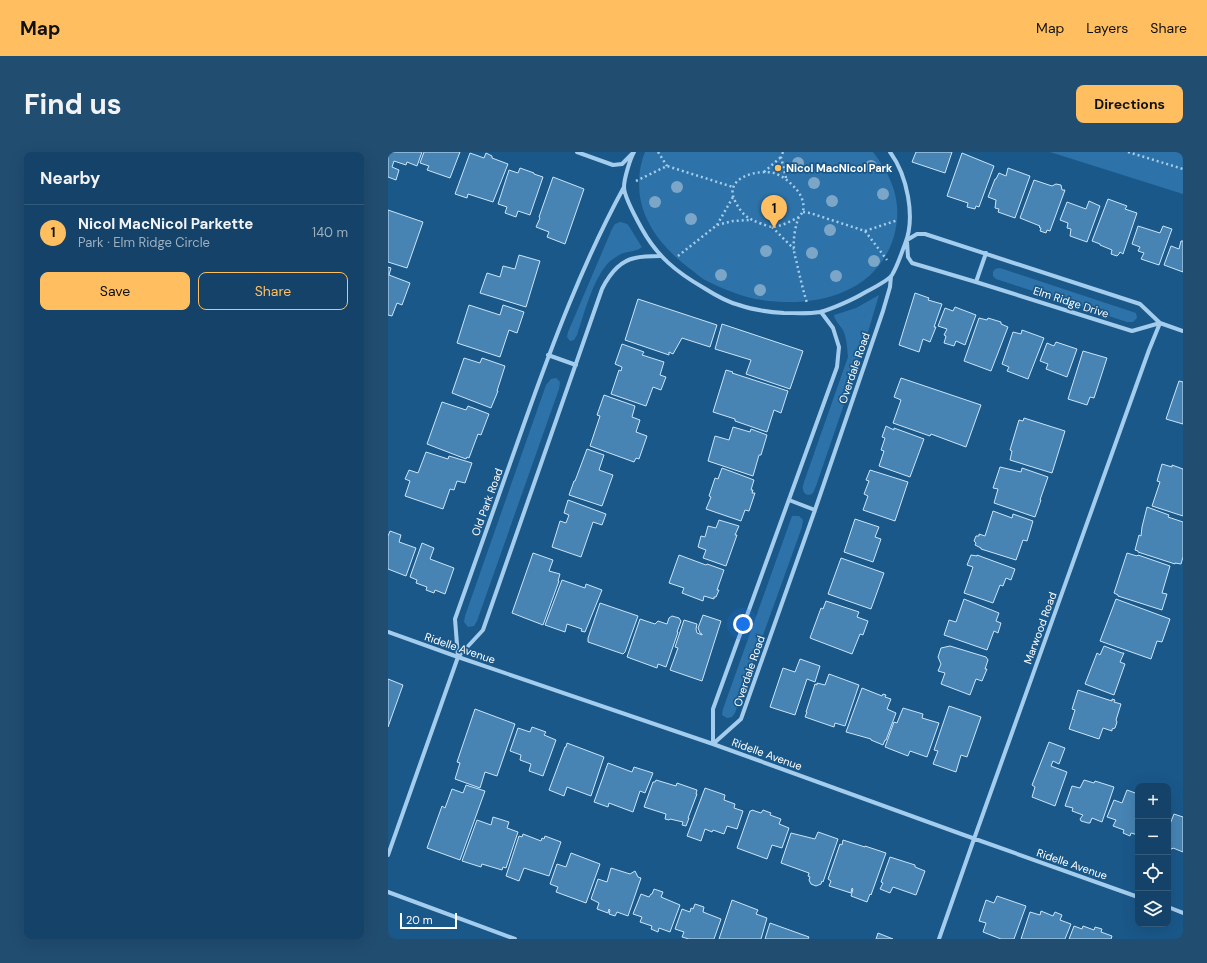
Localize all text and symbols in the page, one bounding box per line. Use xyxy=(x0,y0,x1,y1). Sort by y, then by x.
text: Map xyxy=(20,16,60,41)
text: Map xyxy=(1036,19,1064,37)
text: Layers xyxy=(1086,19,1128,37)
text: Share xyxy=(1150,19,1187,37)
button: Directions xyxy=(1076,85,1183,123)
text: Find us xyxy=(24,86,122,123)
place label: Nicol MacNicol Park xyxy=(786,161,893,175)
marker: Nicol MacNicol Park xyxy=(773,163,783,173)
text: Nearby xyxy=(40,167,100,189)
pin: 1 xyxy=(761,195,787,228)
text: Nicol MacNicol Parkette xyxy=(78,214,253,234)
text: 1 xyxy=(51,224,55,241)
text: 140 m xyxy=(312,224,348,241)
text: Park · Elm Ridge Circle xyxy=(78,234,210,251)
button: Save xyxy=(40,272,190,310)
button: Share xyxy=(198,272,348,310)
street label: Elm Ridge Drive xyxy=(1031,283,1111,321)
street label: Overdale Road xyxy=(835,331,873,405)
street label: Old Park Road xyxy=(468,466,506,538)
street label: Marwood Road xyxy=(1020,590,1060,666)
your location xyxy=(733,614,753,634)
street label: Ridelle Avenue xyxy=(423,629,497,667)
street label: Overdale Road xyxy=(730,634,768,708)
street label: Ridelle Avenue xyxy=(730,735,804,773)
map controls xyxy=(1135,783,1171,927)
button: + xyxy=(1135,783,1171,819)
button: − xyxy=(1135,819,1171,855)
street label: Ridelle Avenue xyxy=(1035,845,1109,883)
button: locate xyxy=(1135,855,1171,891)
button: layers xyxy=(1135,891,1171,927)
scale bar xyxy=(400,911,457,930)
text: 20 m xyxy=(406,913,432,927)

